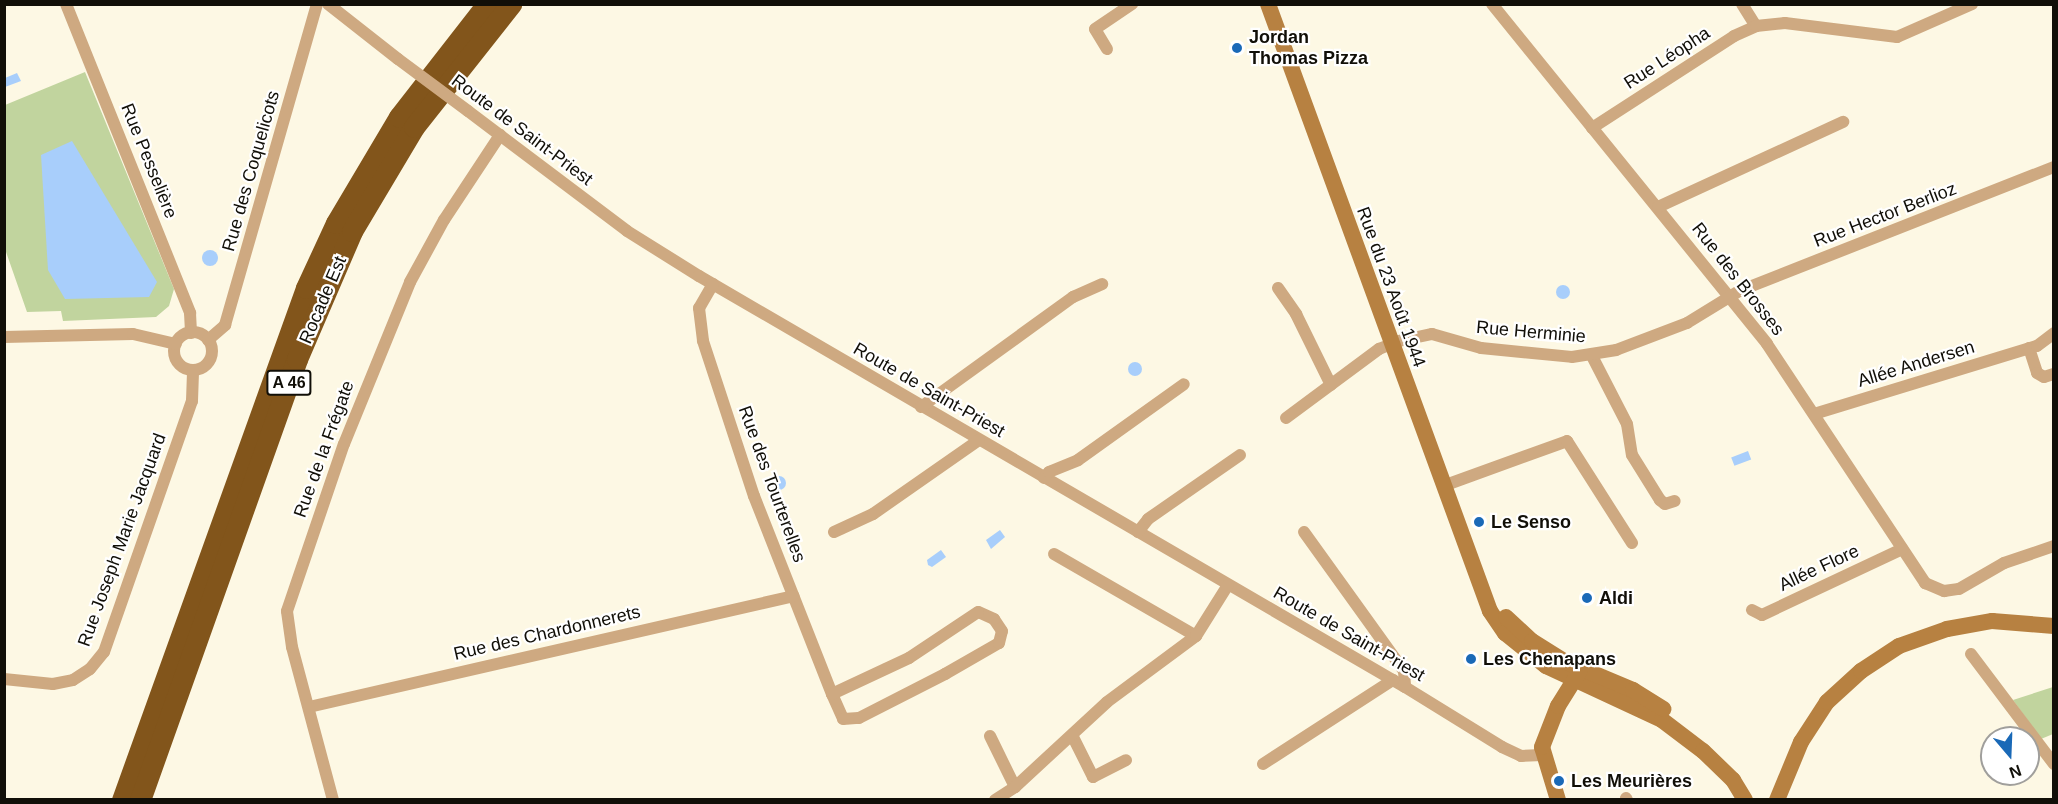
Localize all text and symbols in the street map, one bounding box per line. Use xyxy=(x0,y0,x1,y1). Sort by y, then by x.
street label: Rue Léopha xyxy=(1620,22,1714,94)
place label: Jordan Thomas Pizza xyxy=(1249,27,1368,70)
marker: Jordan Thomas Pizza xyxy=(1230,41,1244,55)
street label: Route de Saint-Priest xyxy=(447,70,597,190)
street label: Rue des Coquelicots xyxy=(218,88,284,254)
street label: Rue Pesselière xyxy=(116,100,182,222)
street label: Rue Hector Berlioz xyxy=(1811,178,1959,252)
street label: Rue du 23 Août 1944 xyxy=(1352,203,1430,371)
street label: Rue des Brosses xyxy=(1687,218,1789,340)
street label: Rocade Est xyxy=(295,253,351,347)
street label: Rue Herminie xyxy=(1475,316,1587,348)
street label: Allée Andersen xyxy=(1854,336,1978,392)
street label: Route de Saint-Priest xyxy=(850,338,1008,442)
road number: A 46 xyxy=(265,370,313,396)
street label: Rue de la Frégate xyxy=(289,378,359,520)
street label: Rue des Tourterelles xyxy=(734,403,810,565)
street label: Rue Joseph Marie Jacquard xyxy=(73,431,171,649)
place label: Le Senso xyxy=(1491,511,1571,533)
marker: Le Senso xyxy=(1472,515,1486,529)
street label: Allée Flore xyxy=(1775,540,1863,596)
street label: Route de Saint-Priest xyxy=(1270,582,1428,686)
place label: Aldi xyxy=(1599,587,1633,609)
marker: Aldi xyxy=(1580,591,1594,605)
street label: Rue des Chardonnerets xyxy=(451,601,643,665)
place label: Les Chenapans xyxy=(1483,648,1616,670)
marker: Les Chenapans xyxy=(1464,652,1478,666)
north arrow xyxy=(1980,726,2040,786)
text: N xyxy=(2007,762,2024,782)
place label: Les Meurières xyxy=(1571,770,1692,792)
marker: Les Meurières xyxy=(1552,774,1566,788)

